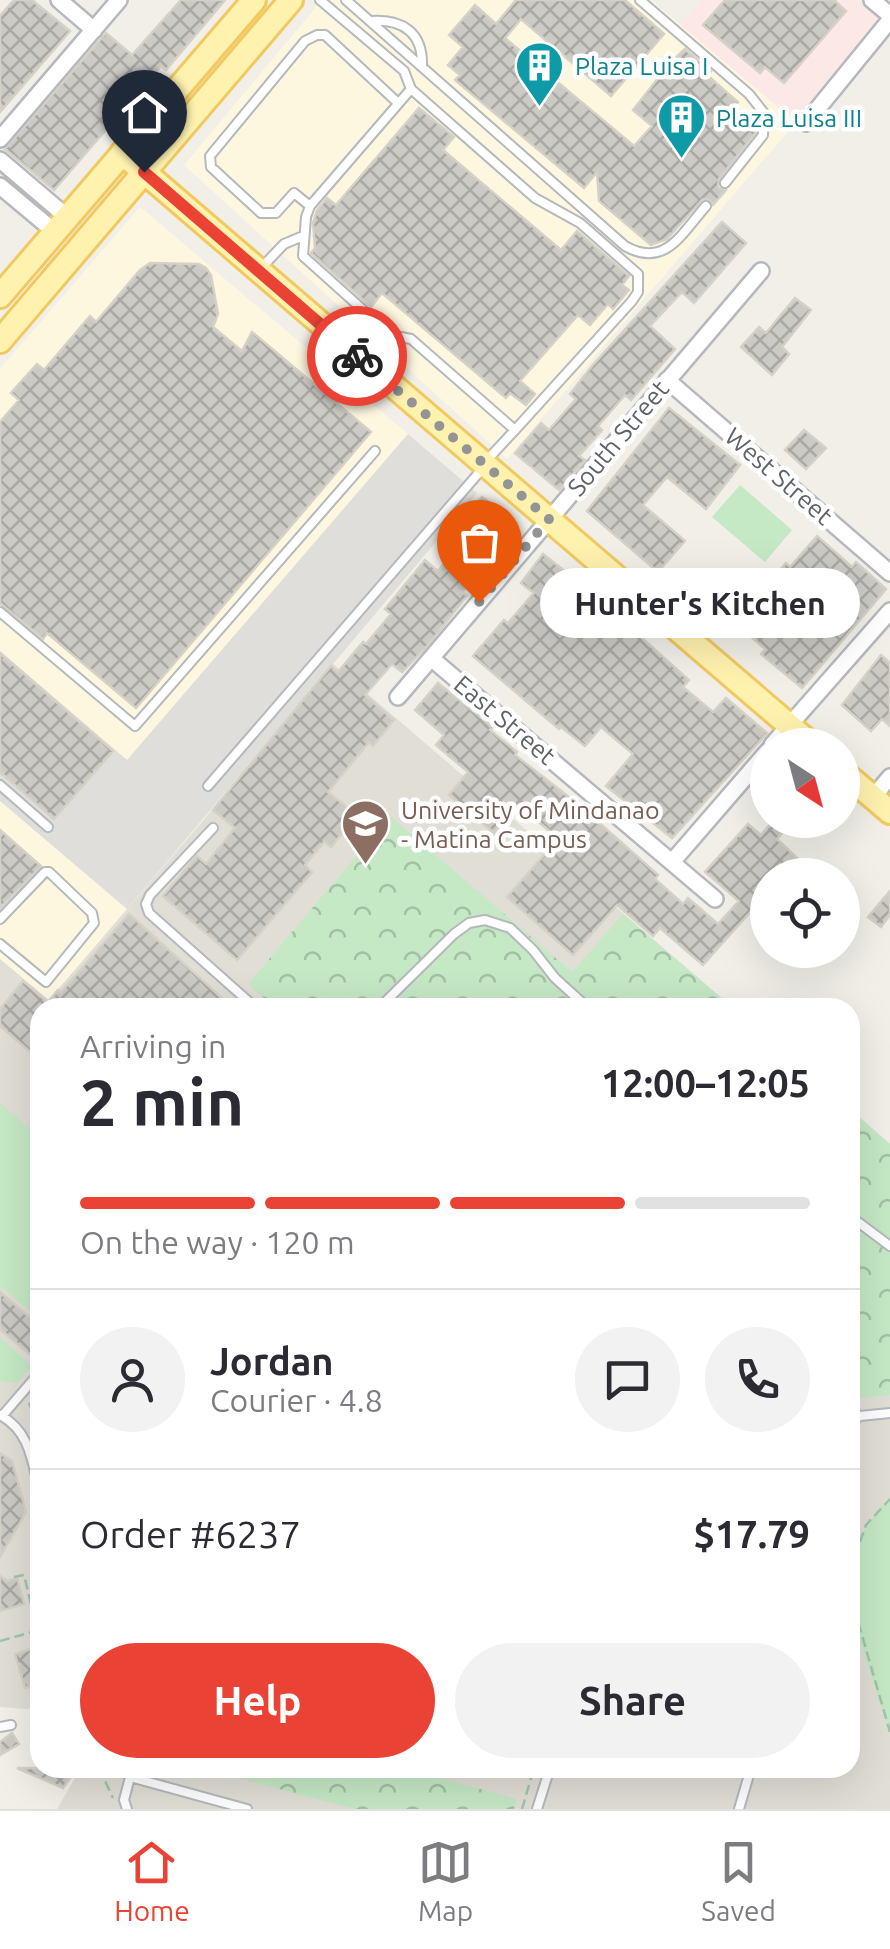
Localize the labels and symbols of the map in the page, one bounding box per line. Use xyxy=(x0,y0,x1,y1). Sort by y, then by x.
building icon: Plaza Luisa I xyxy=(514,40,566,108)
place label: Plaza Luisa I xyxy=(575,52,708,80)
pin xyxy=(102,70,187,173)
building icon: Plaza Luisa III xyxy=(655,92,707,160)
place label: Plaza Luisa III xyxy=(716,104,862,132)
courier xyxy=(307,306,407,406)
street label: South Street xyxy=(562,375,674,501)
street label: West Street xyxy=(720,422,838,530)
pin xyxy=(437,500,522,603)
callout: Hunter's Kitchen xyxy=(539,567,859,637)
street label: East Street xyxy=(449,670,561,770)
north arrow xyxy=(750,728,860,838)
place label: University of Mindanao - Matina Campus xyxy=(401,796,660,853)
school or university icon: University of Mindanao - Matina Campus xyxy=(340,798,392,866)

